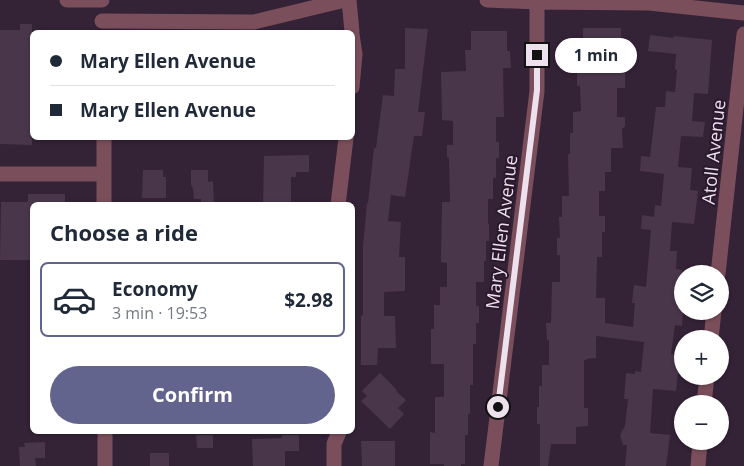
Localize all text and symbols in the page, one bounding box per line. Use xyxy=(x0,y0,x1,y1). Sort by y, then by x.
callout: 1 min xyxy=(554,38,637,72)
route end xyxy=(526,44,548,66)
text: 1 min xyxy=(574,44,618,66)
text: Mary Ellen Avenue xyxy=(80,48,256,74)
text: Mary Ellen Avenue xyxy=(80,97,256,123)
street label: Atoll Avenue xyxy=(696,99,730,205)
street label: Mary Ellen Avenue xyxy=(480,154,522,310)
text: Choose a ride xyxy=(50,217,198,247)
map controls xyxy=(674,265,729,450)
button: layers xyxy=(674,265,729,320)
text: Economy xyxy=(112,276,198,302)
icon: car xyxy=(52,277,97,322)
text: $2.98 xyxy=(284,287,333,313)
text: 3 min · 19:53 xyxy=(112,302,207,324)
button: + xyxy=(674,330,729,385)
button: Confirm xyxy=(50,366,335,424)
button: − xyxy=(674,395,729,450)
route start xyxy=(487,396,509,418)

